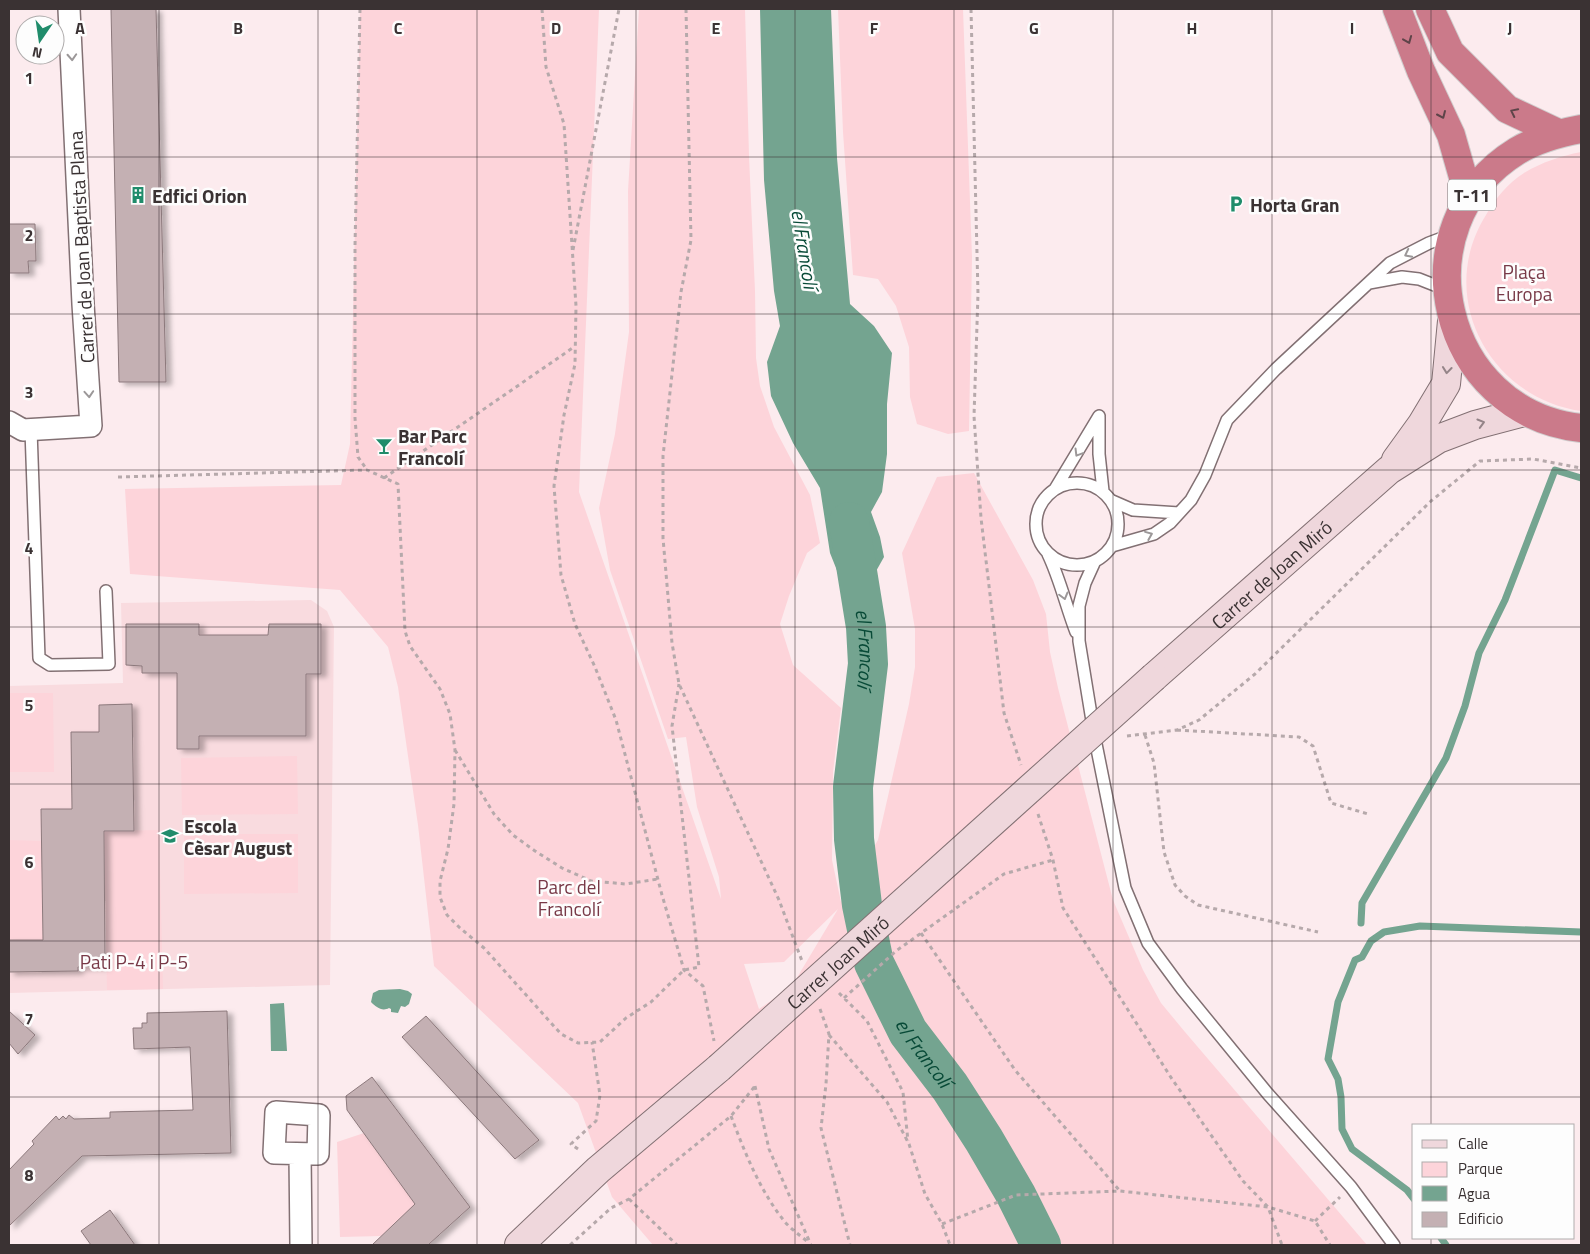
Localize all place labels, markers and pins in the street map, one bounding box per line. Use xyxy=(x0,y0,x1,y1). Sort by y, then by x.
place label: Edfici Orion xyxy=(152,181,247,210)
building icon: Edfici Orion xyxy=(128,185,148,205)
place label: Horta Gran xyxy=(1250,190,1340,219)
parking icon: Horta Gran xyxy=(1226,194,1246,214)
place label: Bar Parc Francolí xyxy=(398,421,467,472)
bar icon: Bar Parc Francolí xyxy=(374,436,394,456)
place label: Escola Cèsar August xyxy=(184,811,292,862)
school or university icon: Escola Cèsar August xyxy=(160,826,180,846)

